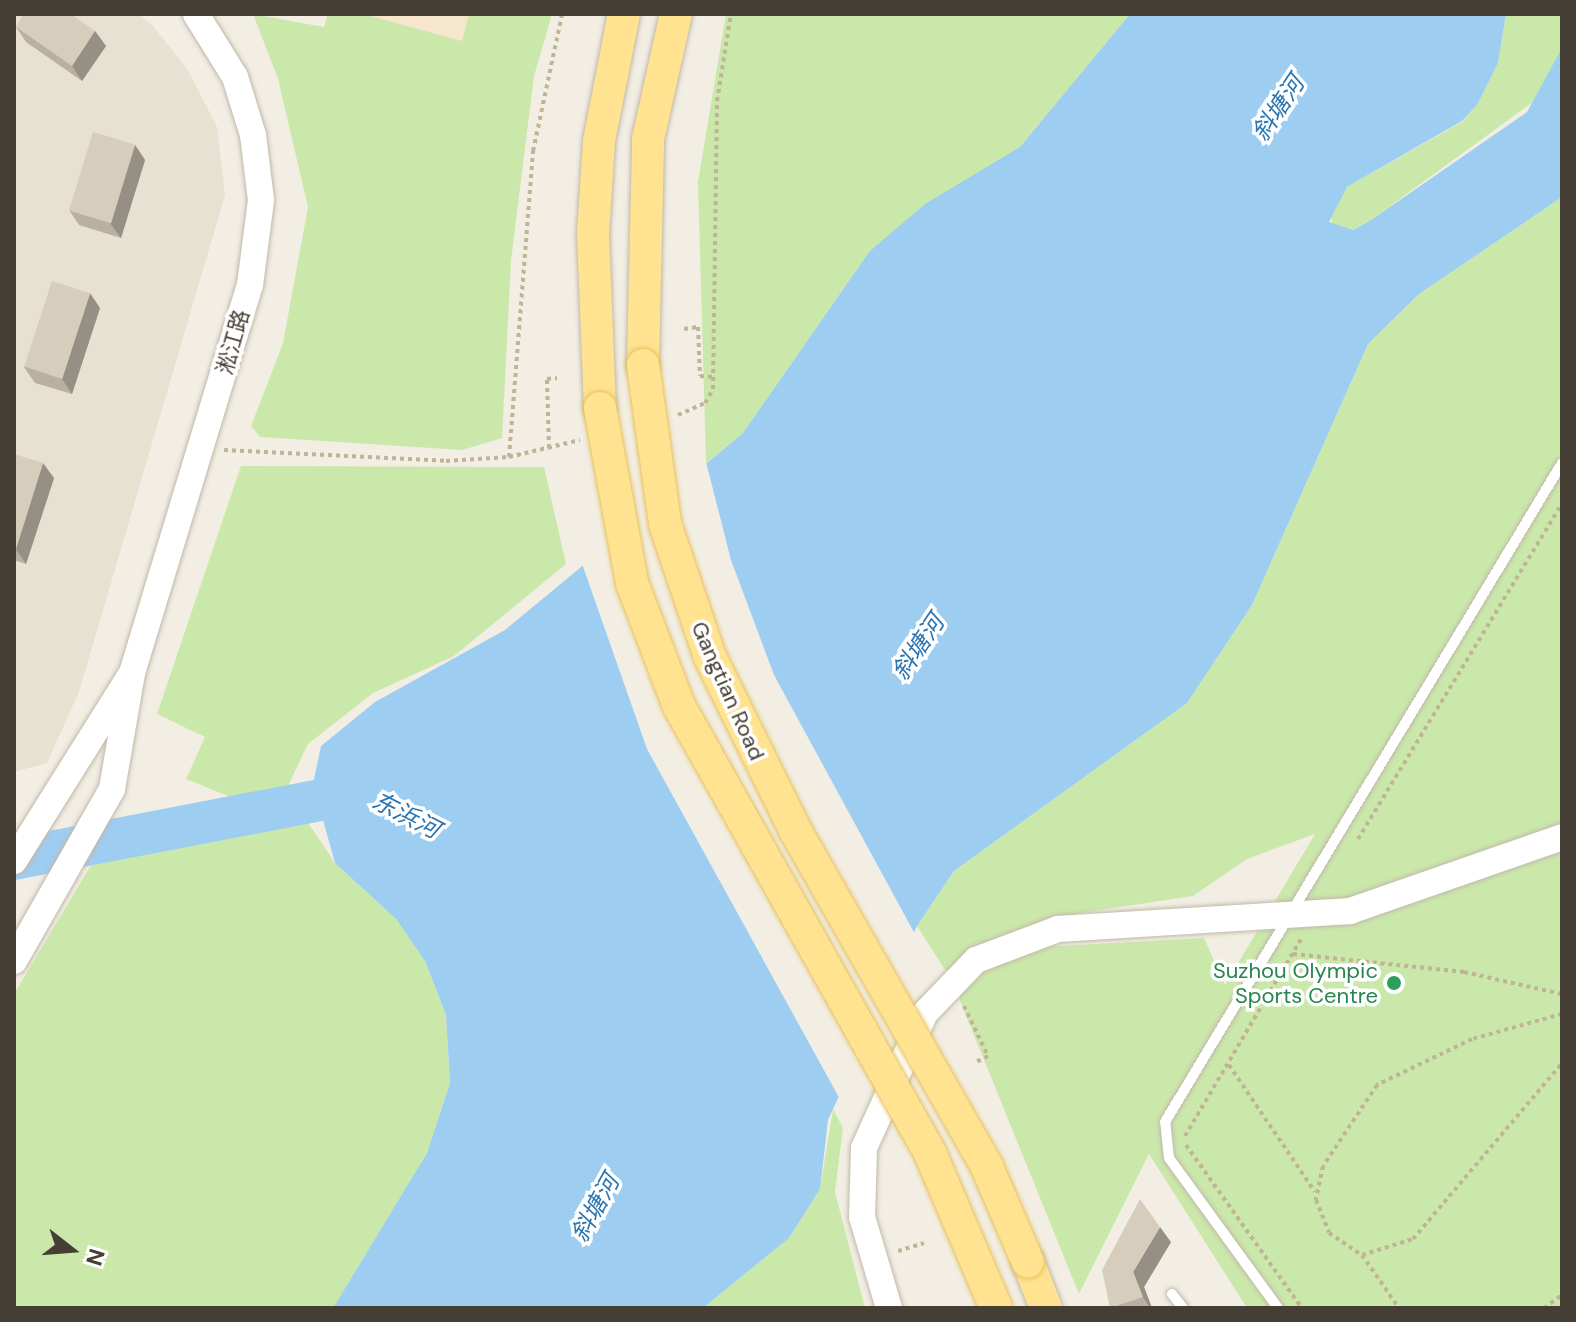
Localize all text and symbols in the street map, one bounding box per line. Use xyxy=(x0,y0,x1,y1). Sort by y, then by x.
water label: 斜塘河 xyxy=(1246,70,1310,146)
street label: 淞江路 xyxy=(211,307,255,377)
water label: 斜塘河 xyxy=(886,609,950,685)
street label: Gangtian Road xyxy=(686,618,770,764)
water label: 东浜河 xyxy=(367,786,445,844)
place label: Suzhou Olympic Sports Centre xyxy=(1213,957,1378,1008)
marker: Suzhou Olympic Sports Centre xyxy=(1385,974,1403,992)
water label: 斜塘河 xyxy=(565,1170,625,1246)
north arrow xyxy=(32,1210,112,1290)
text: N xyxy=(79,1245,112,1269)

